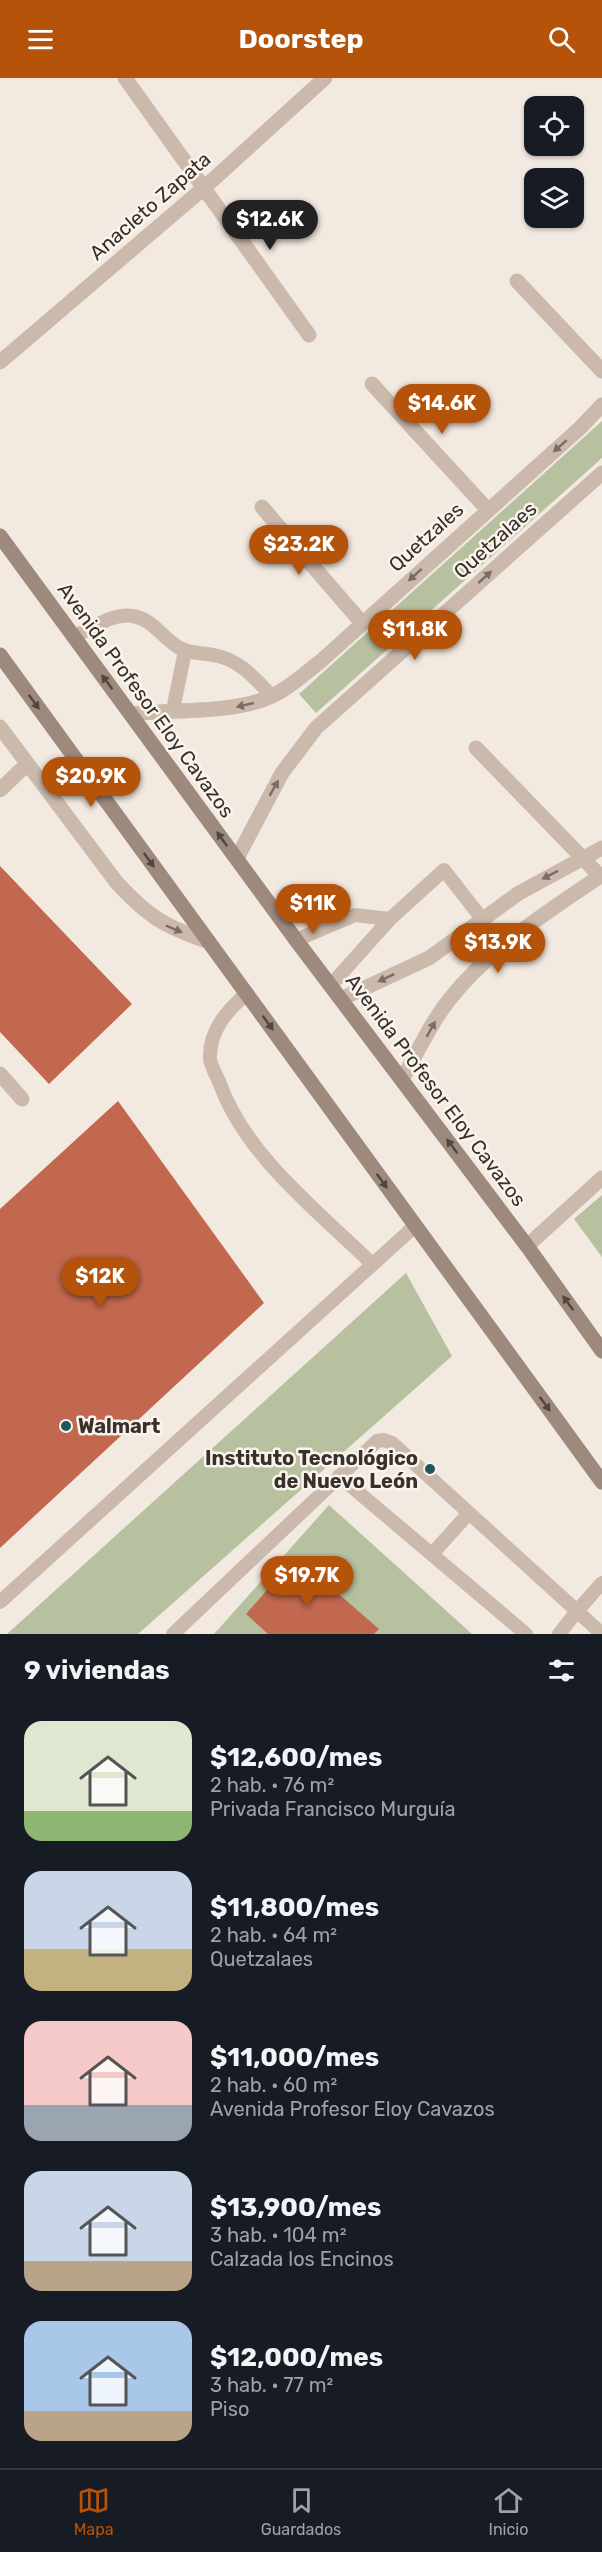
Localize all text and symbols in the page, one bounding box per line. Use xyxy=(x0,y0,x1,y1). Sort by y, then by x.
icon: menu xyxy=(24,23,57,56)
text: Doorstep xyxy=(238,23,364,55)
icon: search xyxy=(545,23,578,56)
map controls xyxy=(524,96,584,228)
button: locate xyxy=(524,96,584,156)
street label: Anacleto Zapata xyxy=(85,147,215,265)
button: layers xyxy=(524,168,584,228)
pin: $12.6K xyxy=(221,200,319,251)
text: $12.6K xyxy=(236,207,304,231)
pin: $14.6K xyxy=(393,384,491,435)
text: $14.6K xyxy=(408,391,476,415)
one-way arrow xyxy=(553,439,568,452)
street label: Quetzales xyxy=(384,497,468,577)
street label: Quetzalaes xyxy=(449,497,541,583)
pin: $23.2K xyxy=(250,525,348,576)
text: $23.2K xyxy=(263,532,335,556)
one-way arrow xyxy=(407,568,422,582)
one-way arrow xyxy=(477,571,492,584)
street label: Avenida Profesor Eloy Cavazos xyxy=(53,578,239,822)
pin: $11.8K xyxy=(366,610,464,661)
text: $11.8K xyxy=(382,617,448,641)
one-way arrow xyxy=(101,674,113,689)
one-way arrow xyxy=(28,695,40,710)
one-way arrow xyxy=(236,700,254,710)
pin: $20.9K xyxy=(42,757,140,808)
text: $20.9K xyxy=(56,764,126,788)
one-way arrow xyxy=(268,779,278,796)
one-way arrow xyxy=(217,831,229,846)
one-way arrow xyxy=(143,851,155,867)
one-way arrow xyxy=(542,870,559,880)
pin: $11K xyxy=(277,884,349,935)
text: $11K xyxy=(290,891,336,915)
pin: $13.9K xyxy=(449,923,547,974)
one-way arrow xyxy=(165,925,183,934)
text: $13.9K xyxy=(464,930,532,954)
street label: Avenida Profesor Eloy Cavazos xyxy=(341,969,531,1211)
one-way arrow xyxy=(377,973,395,983)
one-way arrow xyxy=(262,1014,274,1030)
one-way arrow xyxy=(425,1021,436,1037)
one-way arrow xyxy=(446,1139,458,1155)
one-way arrow xyxy=(376,1172,388,1188)
pin: $12K xyxy=(64,1257,136,1308)
text: $12K xyxy=(75,1264,125,1288)
one-way arrow xyxy=(562,1296,574,1312)
one-way arrow xyxy=(539,1395,551,1411)
place label: Walmart xyxy=(78,1414,160,1438)
marker: Walmart xyxy=(59,1419,73,1433)
place label: Instituto Tecnológico de Nuevo León xyxy=(205,1446,418,1493)
marker: Instituto Tecnológico de Nuevo León xyxy=(423,1462,437,1476)
pin: $19.7K xyxy=(258,1556,356,1607)
text: $19.7K xyxy=(275,1563,339,1587)
icon: filters xyxy=(545,1654,578,1687)
text: 9 viviendas xyxy=(24,1655,170,1686)
text: $12,600/mes xyxy=(210,1742,382,1773)
icon: home xyxy=(72,1745,144,1817)
text: 2 hab. · 76 m² xyxy=(210,1773,334,1797)
text: Privada Francisco Murguía xyxy=(210,1797,456,1821)
text: $11,800/mes xyxy=(210,1892,379,1923)
icon: home xyxy=(72,1895,144,1967)
text: 2 hab. · 64 m² xyxy=(210,1923,337,1947)
text: Quetzalaes xyxy=(210,1947,313,1971)
text: $11,000/mes xyxy=(210,2042,379,2073)
icon: home xyxy=(72,2045,144,2117)
text: 2 hab. · 60 m² xyxy=(210,2073,337,2097)
text: Avenida Profesor Eloy Cavazos xyxy=(210,2097,495,2121)
text: $13,900/mes xyxy=(210,2192,381,2223)
icon: home xyxy=(72,2195,144,2267)
text: 3 hab. · 104 m² xyxy=(210,2223,346,2247)
text: Calzada los Encinos xyxy=(210,2247,394,2271)
text: $12,000/mes xyxy=(210,2342,383,2373)
icon: home xyxy=(72,2345,144,2417)
text: 3 hab. · 77 m² xyxy=(210,2373,333,2397)
text: Piso xyxy=(210,2397,249,2421)
tab: Mapa xyxy=(74,2484,114,2539)
tab: Guardados xyxy=(261,2484,341,2539)
tab: Inicio xyxy=(489,2484,528,2539)

